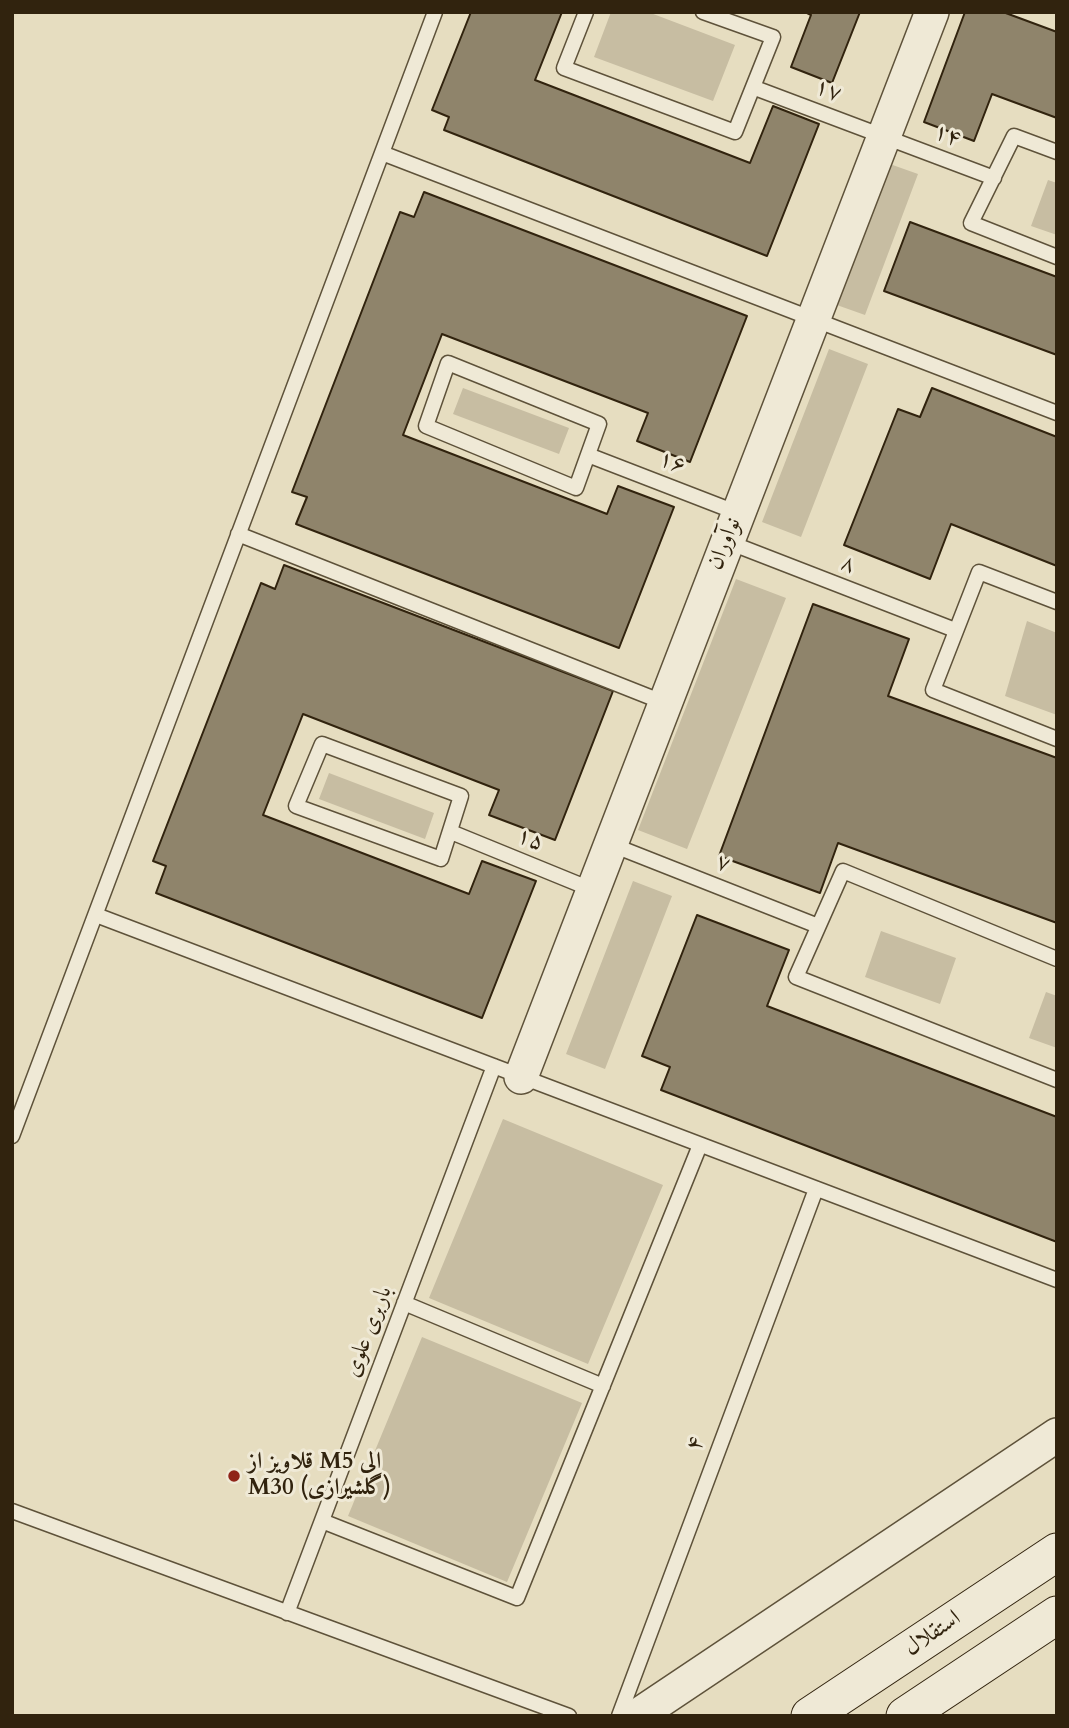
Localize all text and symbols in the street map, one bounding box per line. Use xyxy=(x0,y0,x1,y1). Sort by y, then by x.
street label: ۱۷ xyxy=(810,73,846,109)
street label: ۱۴ xyxy=(929,118,965,154)
street label: ۱۶ xyxy=(654,445,690,481)
street label: نوآوران xyxy=(702,514,748,574)
street label: ۸ xyxy=(837,550,859,580)
street label: ۱۵ xyxy=(512,822,548,858)
street label: ۷ xyxy=(712,849,734,879)
street label: باربری علوی xyxy=(339,1283,399,1381)
street label: ۴ xyxy=(681,1433,711,1455)
place label: قلاویز از M5 الی M30 (گلشیرازی) xyxy=(248,1449,391,1503)
marker: قلاویز از M5 الی M30 (گلشیرازی) xyxy=(226,1468,242,1484)
street label: استقلال xyxy=(900,1605,966,1663)

